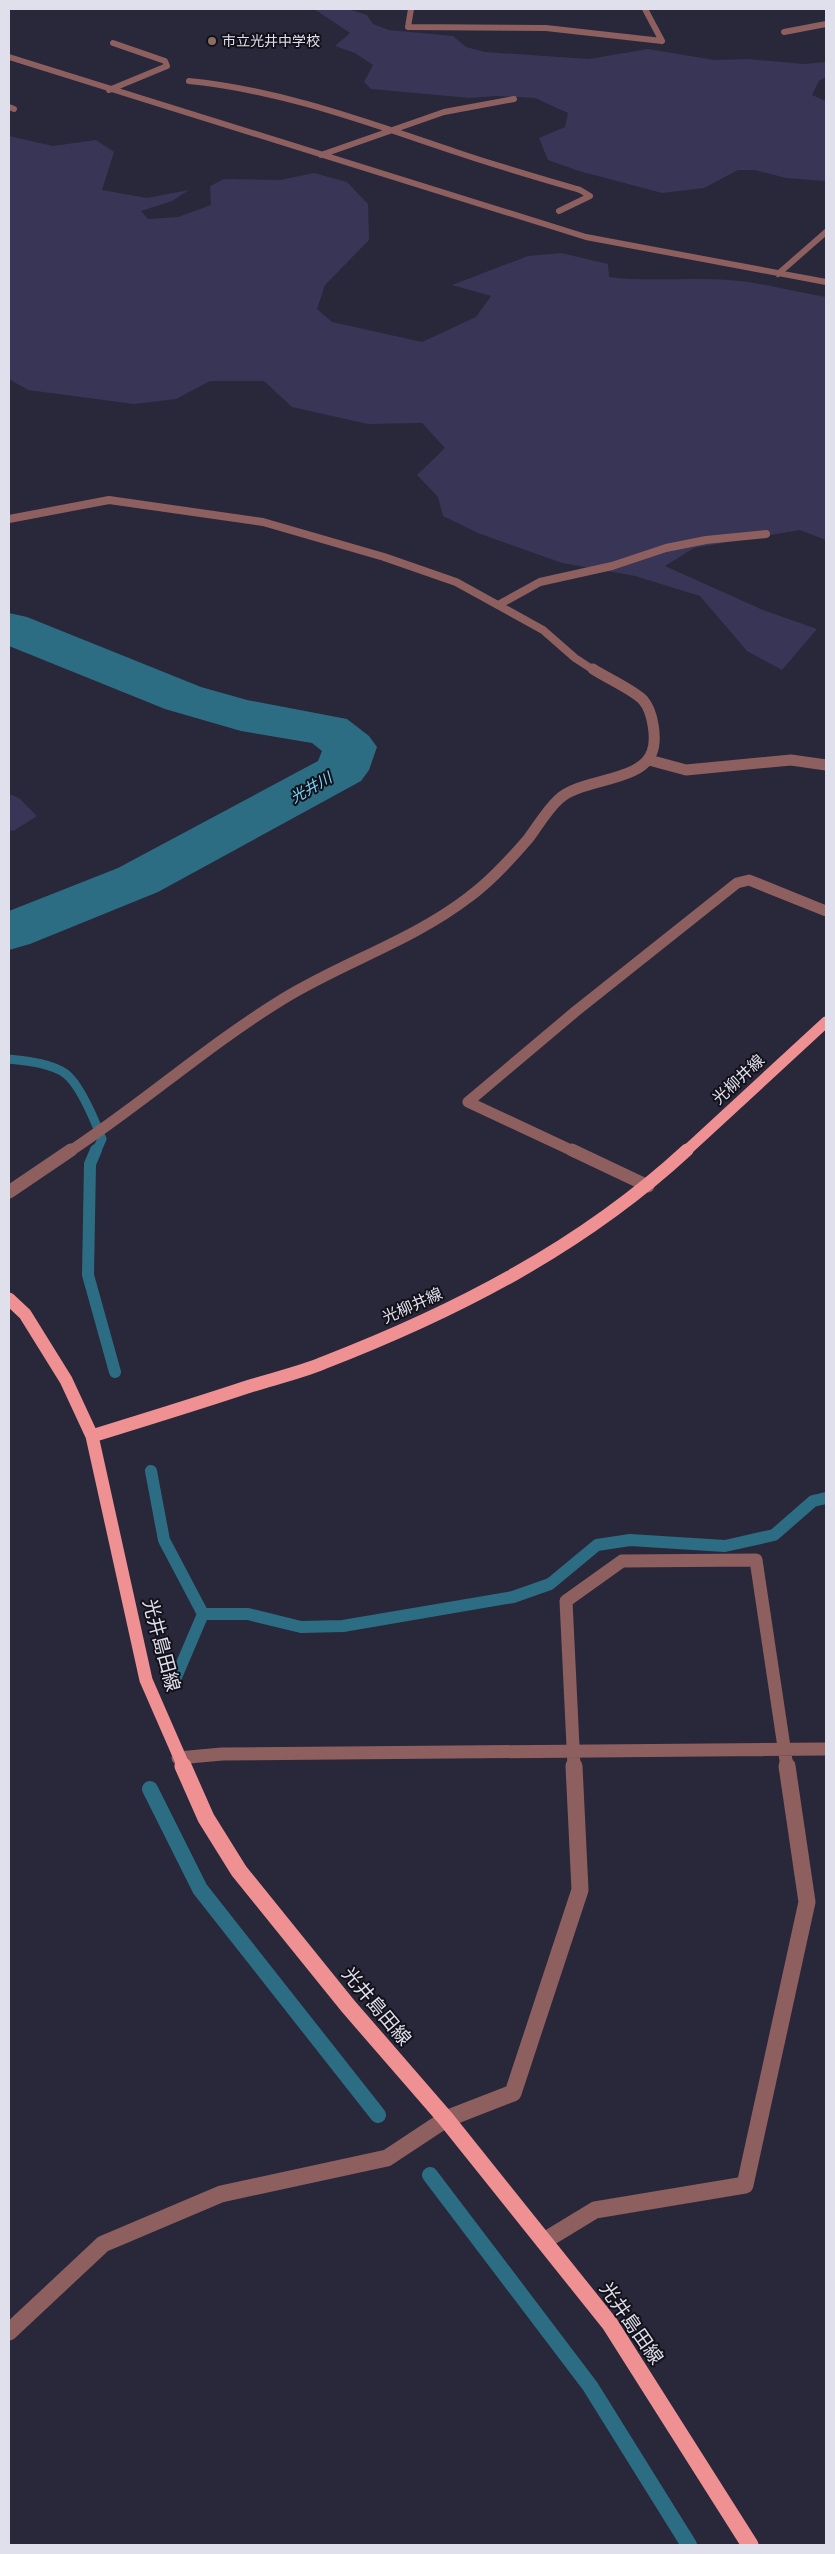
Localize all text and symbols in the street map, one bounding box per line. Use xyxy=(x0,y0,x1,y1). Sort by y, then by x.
place label: 市立光井中学校 xyxy=(222,32,320,49)
marker: 市立光井中学校 xyxy=(206,35,218,47)
water label: 光井川 xyxy=(287,767,337,807)
street label: 光柳井線 xyxy=(708,1050,768,1108)
street label: 光柳井線 xyxy=(379,1283,445,1327)
street label: 光井島田線 xyxy=(138,1596,185,1694)
street label: 光井島田線 xyxy=(337,1963,416,2050)
street label: 光井島田線 xyxy=(595,2278,668,2369)

